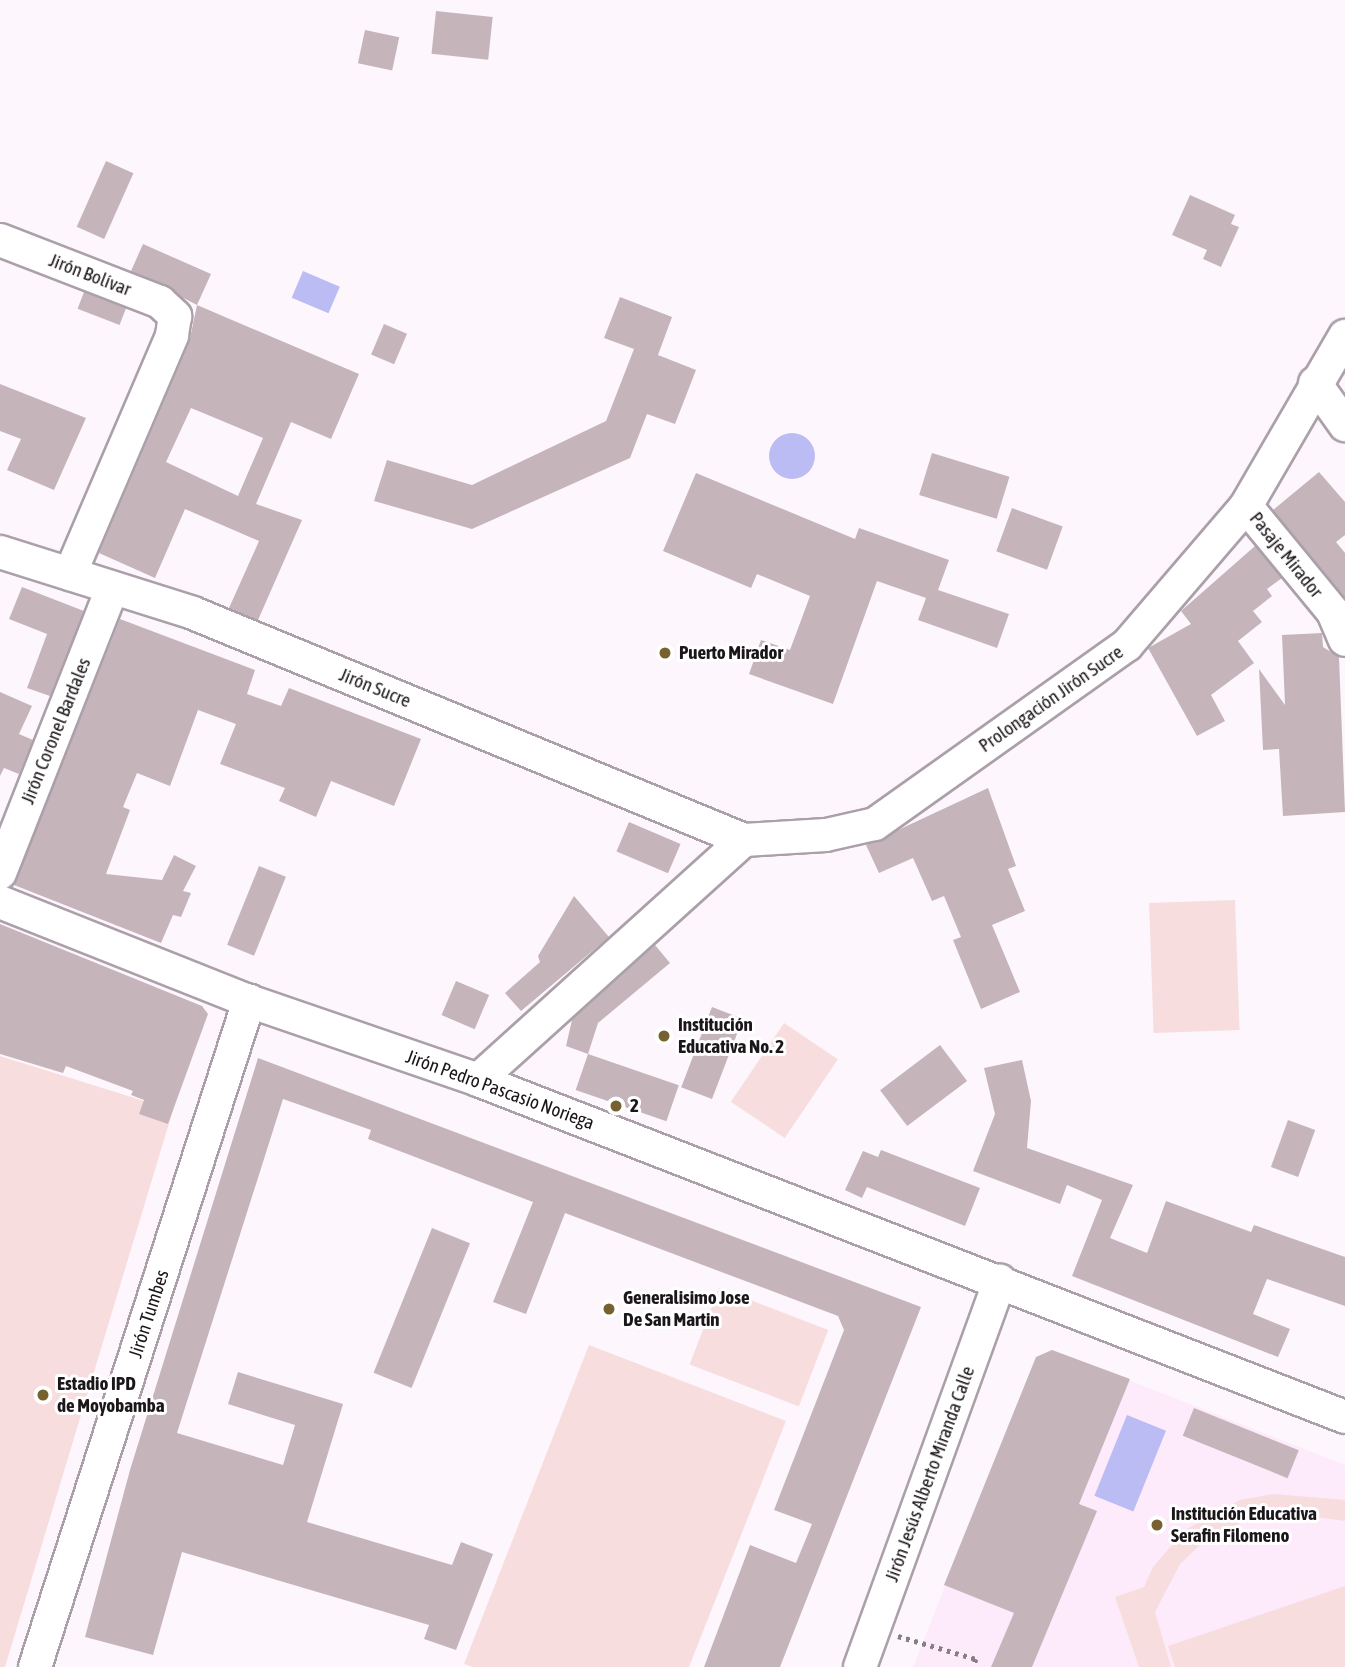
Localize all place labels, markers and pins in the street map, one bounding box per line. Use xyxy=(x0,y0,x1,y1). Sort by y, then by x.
place label: Puerto Mirador xyxy=(679,642,783,664)
marker: Puerto Mirador xyxy=(657,645,673,661)
place label: Institución Educativa No. 2 xyxy=(678,1014,784,1058)
marker: Institución Educativa No. 2 xyxy=(656,1028,672,1044)
place label: 2 xyxy=(630,1095,639,1117)
marker: 2 xyxy=(608,1098,624,1114)
place label: Generalisimo Jose De San Martin xyxy=(623,1287,750,1331)
marker: Generalisimo Jose De San Martin xyxy=(601,1301,617,1317)
place label: Estadio IPD de Moyobamba xyxy=(57,1373,165,1417)
marker: Estadio IPD de Moyobamba xyxy=(35,1387,51,1403)
place label: Institución Educativa Serafin Filomeno xyxy=(1171,1503,1317,1547)
marker: Institución Educativa Serafin Filomeno xyxy=(1149,1517,1165,1533)

